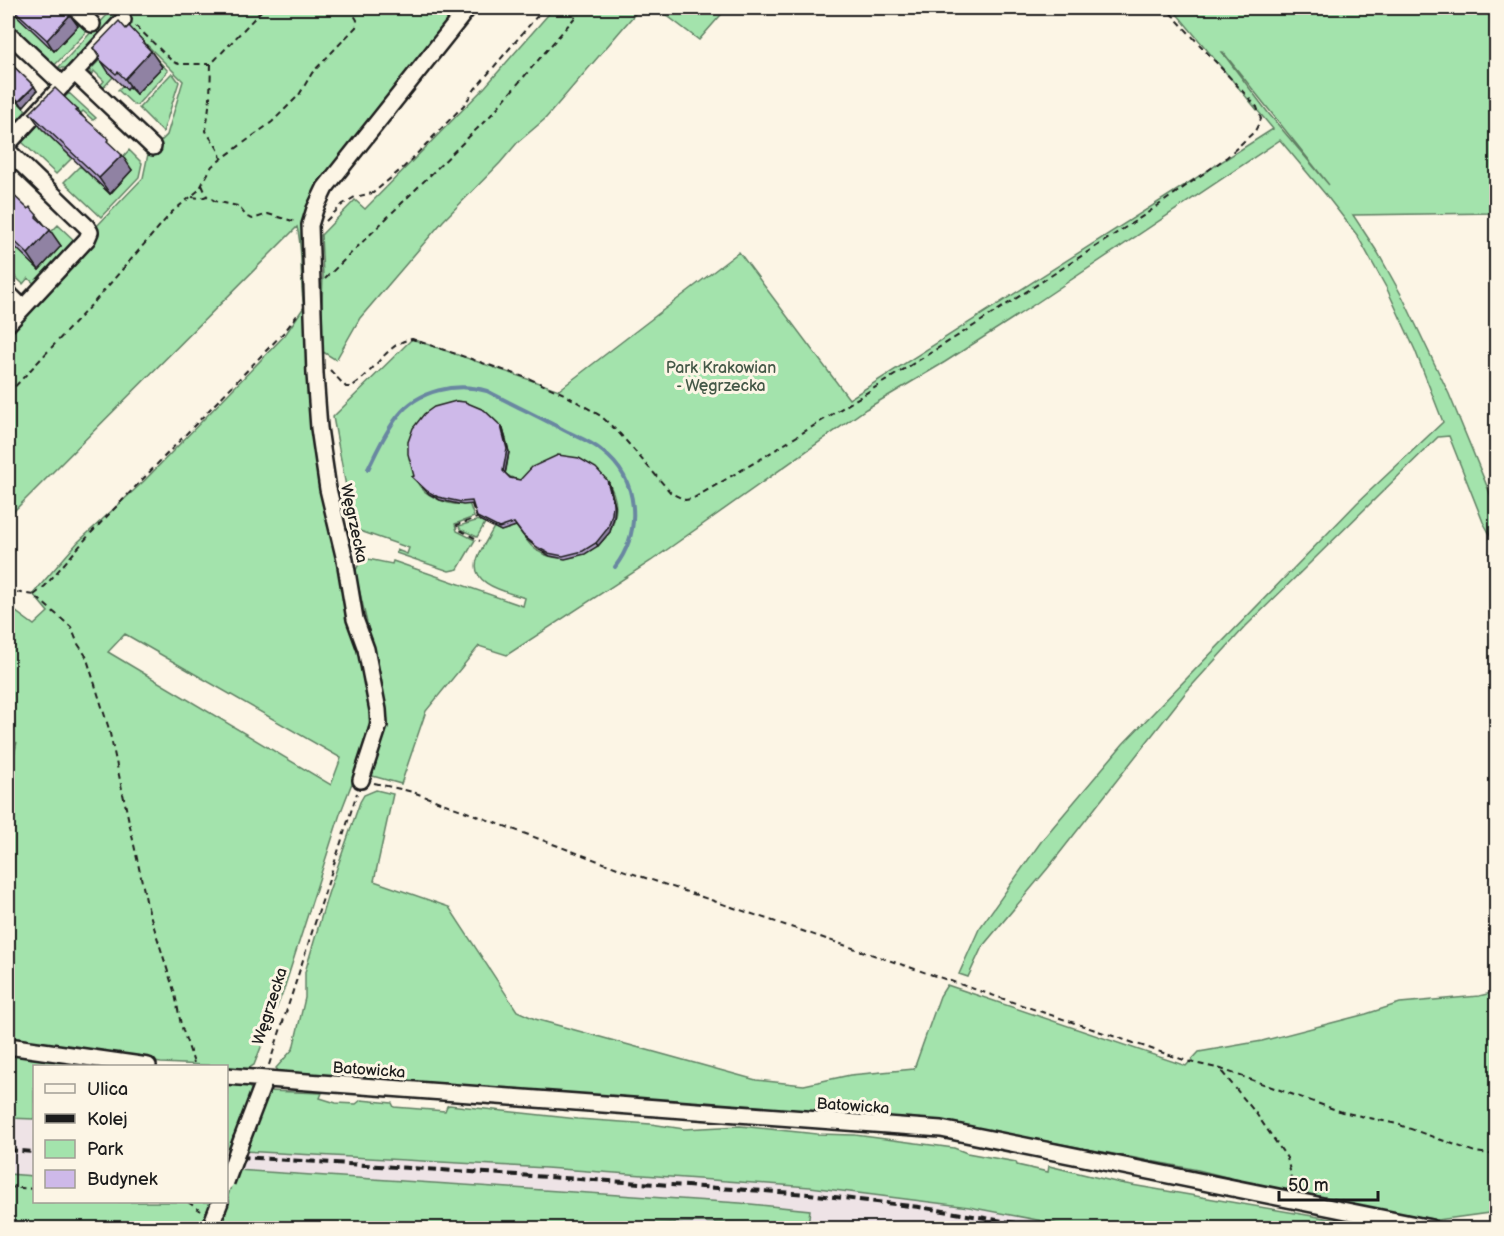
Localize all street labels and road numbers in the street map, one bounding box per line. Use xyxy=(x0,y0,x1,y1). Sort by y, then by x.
street label: Węgrzecka xyxy=(336,482,371,565)
street label: Węgrzecka xyxy=(249,965,292,1048)
street label: Batowicka xyxy=(332,1058,406,1083)
street label: Batowicka xyxy=(816,1094,890,1119)

